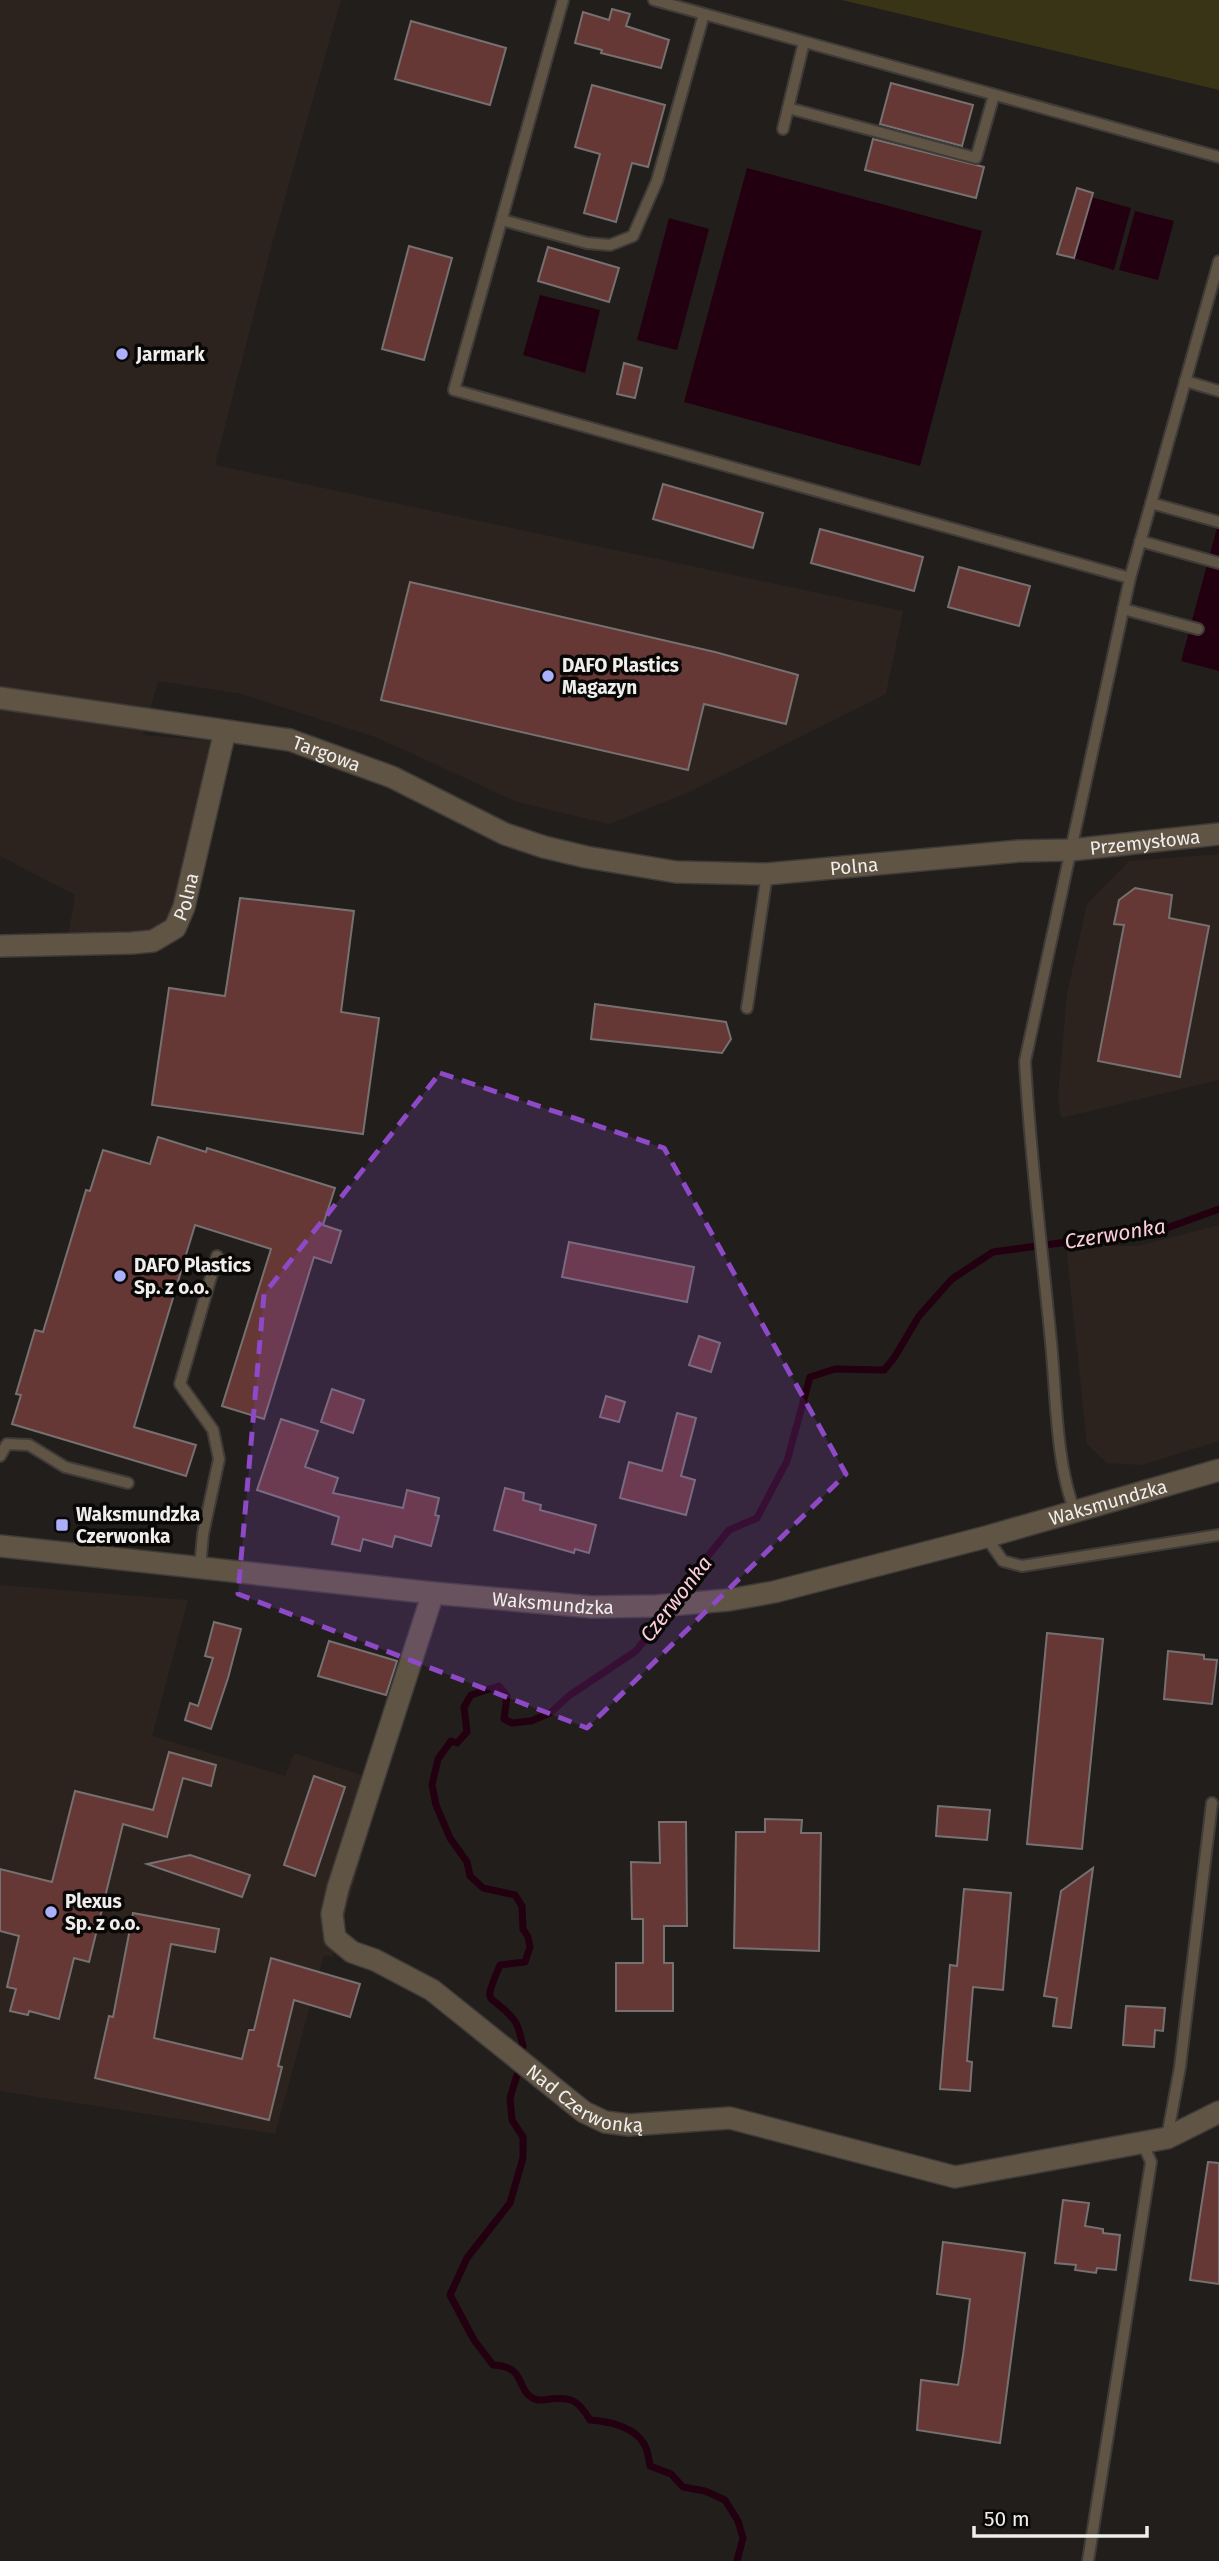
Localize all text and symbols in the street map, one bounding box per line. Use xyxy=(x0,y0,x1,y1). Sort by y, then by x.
place label: Jarmark xyxy=(135,343,205,366)
marker: Jarmark xyxy=(114,346,130,362)
place label: DAFO Plastics Magazyn xyxy=(562,654,679,699)
marker: DAFO Plastics Magazyn xyxy=(540,668,556,684)
street label: Targowa xyxy=(289,731,364,777)
street label: Przemysłowa xyxy=(1089,825,1201,860)
street label: Polna xyxy=(829,853,879,880)
street label: Polna xyxy=(168,871,204,924)
water label: Czerwonka xyxy=(1063,1213,1167,1255)
place label: DAFO Plastics Sp. z o.o. xyxy=(134,1254,251,1299)
marker: DAFO Plastics Sp. z o.o. xyxy=(112,1268,128,1284)
street label: Waksmundzka xyxy=(1046,1475,1170,1530)
place label: Waksmundzka Czerwonka xyxy=(76,1503,200,1548)
marker: Waksmundzka Czerwonka xyxy=(54,1517,70,1533)
water label: Czerwonka xyxy=(634,1551,718,1647)
street label: Waksmundzka xyxy=(491,1587,614,1619)
place label: Plexus Sp. z o.o. xyxy=(65,1890,140,1935)
marker: Plexus Sp. z o.o. xyxy=(43,1904,59,1920)
street label: Nad Czerwonką xyxy=(522,2059,644,2137)
scale bar xyxy=(974,2494,1147,2538)
text: 50 m xyxy=(984,2506,1030,2532)

